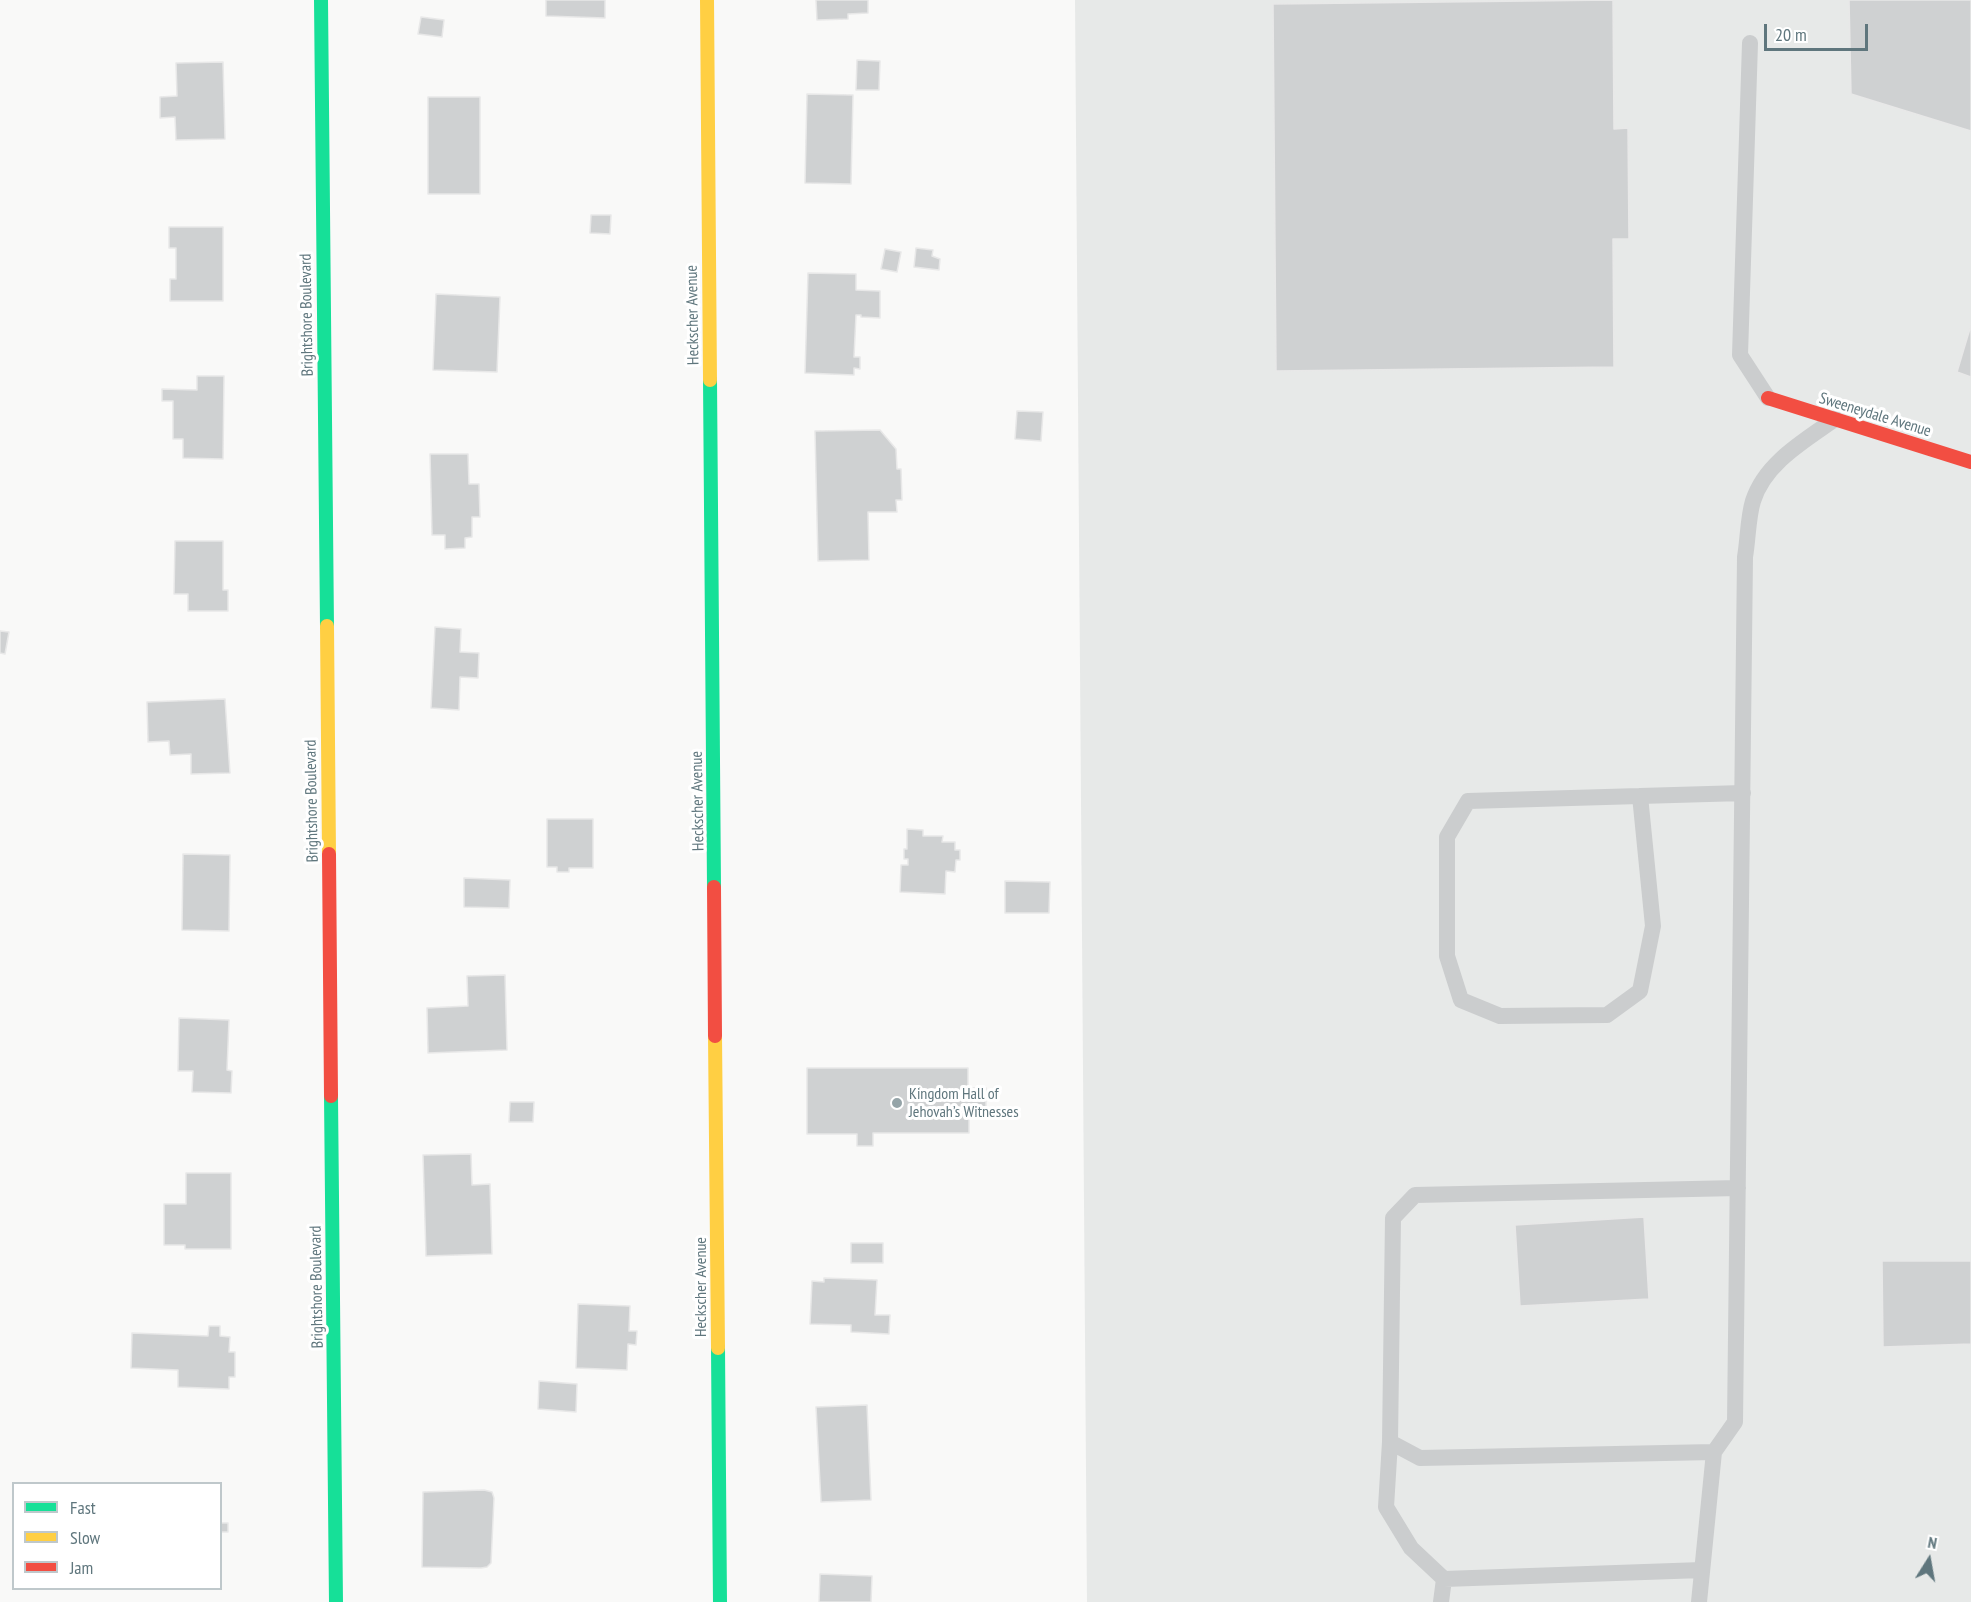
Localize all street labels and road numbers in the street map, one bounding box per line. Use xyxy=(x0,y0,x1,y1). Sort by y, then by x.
street label: Brightshore Boulevard xyxy=(296,253,318,377)
street label: Heckscher Avenue xyxy=(683,265,703,365)
street label: Sweeneydale Avenue xyxy=(1817,389,1933,441)
street label: Brightshore Boulevard xyxy=(301,739,323,863)
street label: Heckscher Avenue xyxy=(688,751,708,851)
street label: Brightshore Boulevard xyxy=(306,1225,328,1349)
street label: Heckscher Avenue xyxy=(691,1237,711,1337)

